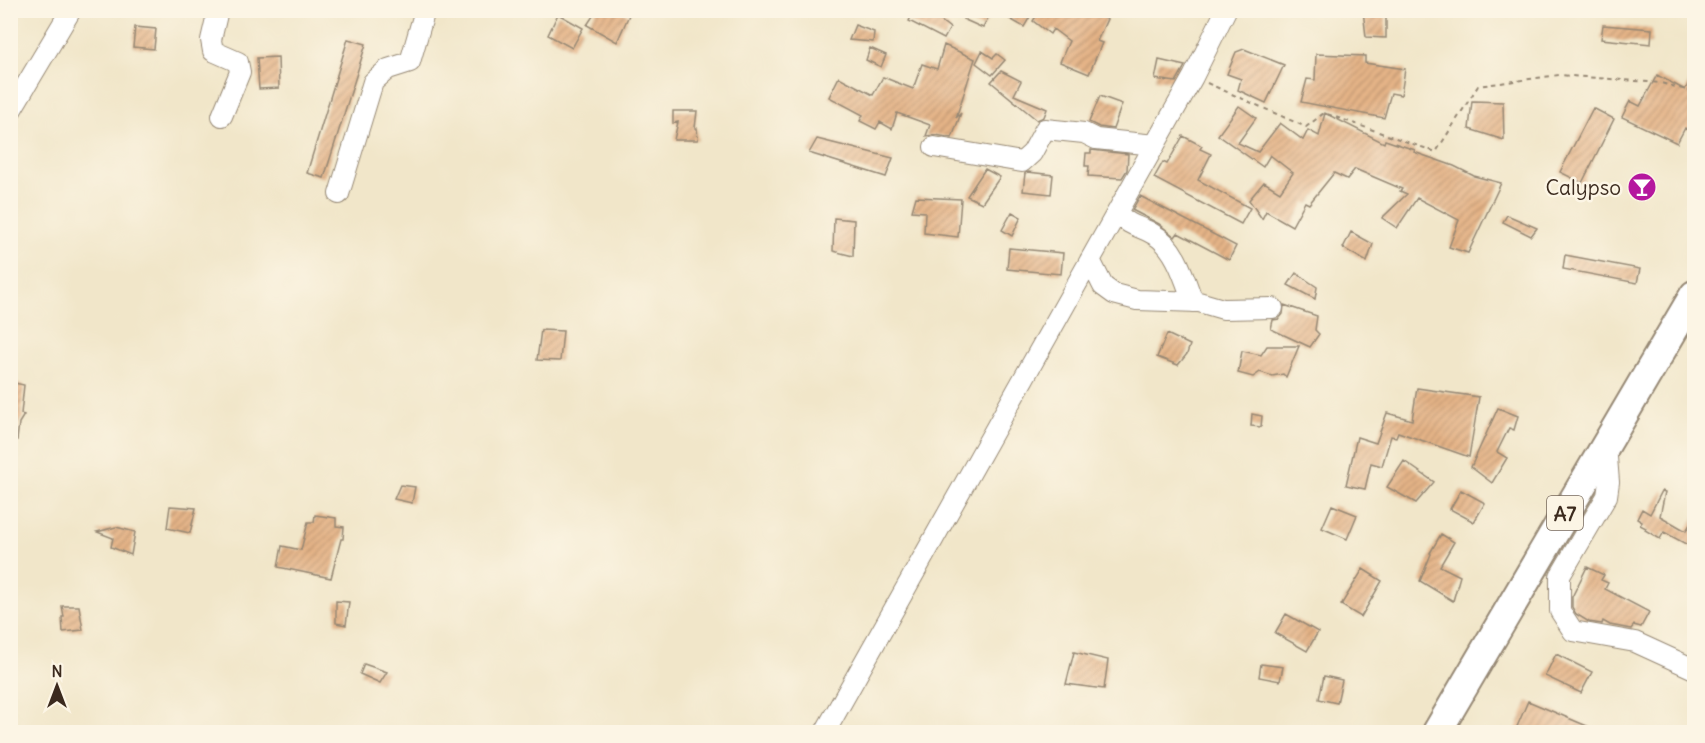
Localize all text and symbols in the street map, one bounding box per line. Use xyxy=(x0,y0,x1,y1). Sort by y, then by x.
bar icon: Calypso xyxy=(1626,171,1658,203)
place label: Calypso xyxy=(1545,174,1621,201)
road number: A7 xyxy=(1547,496,1583,530)
north arrow xyxy=(27,656,87,716)
text: N xyxy=(51,661,63,681)

